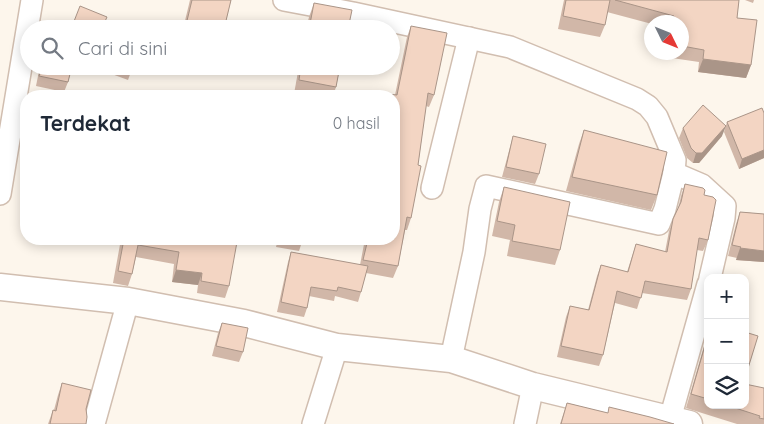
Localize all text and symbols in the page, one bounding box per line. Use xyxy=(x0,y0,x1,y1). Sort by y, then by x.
north arrow xyxy=(644,15,689,60)
search box xyxy=(20,20,400,75)
icon: search xyxy=(38,34,66,62)
text: Cari di sini xyxy=(78,36,167,60)
text: Terdekat xyxy=(40,110,131,136)
text: 0 hasil xyxy=(333,113,380,133)
map controls xyxy=(704,274,749,409)
button: + xyxy=(704,274,749,319)
button: − xyxy=(704,319,749,364)
button: layers xyxy=(704,364,749,409)

